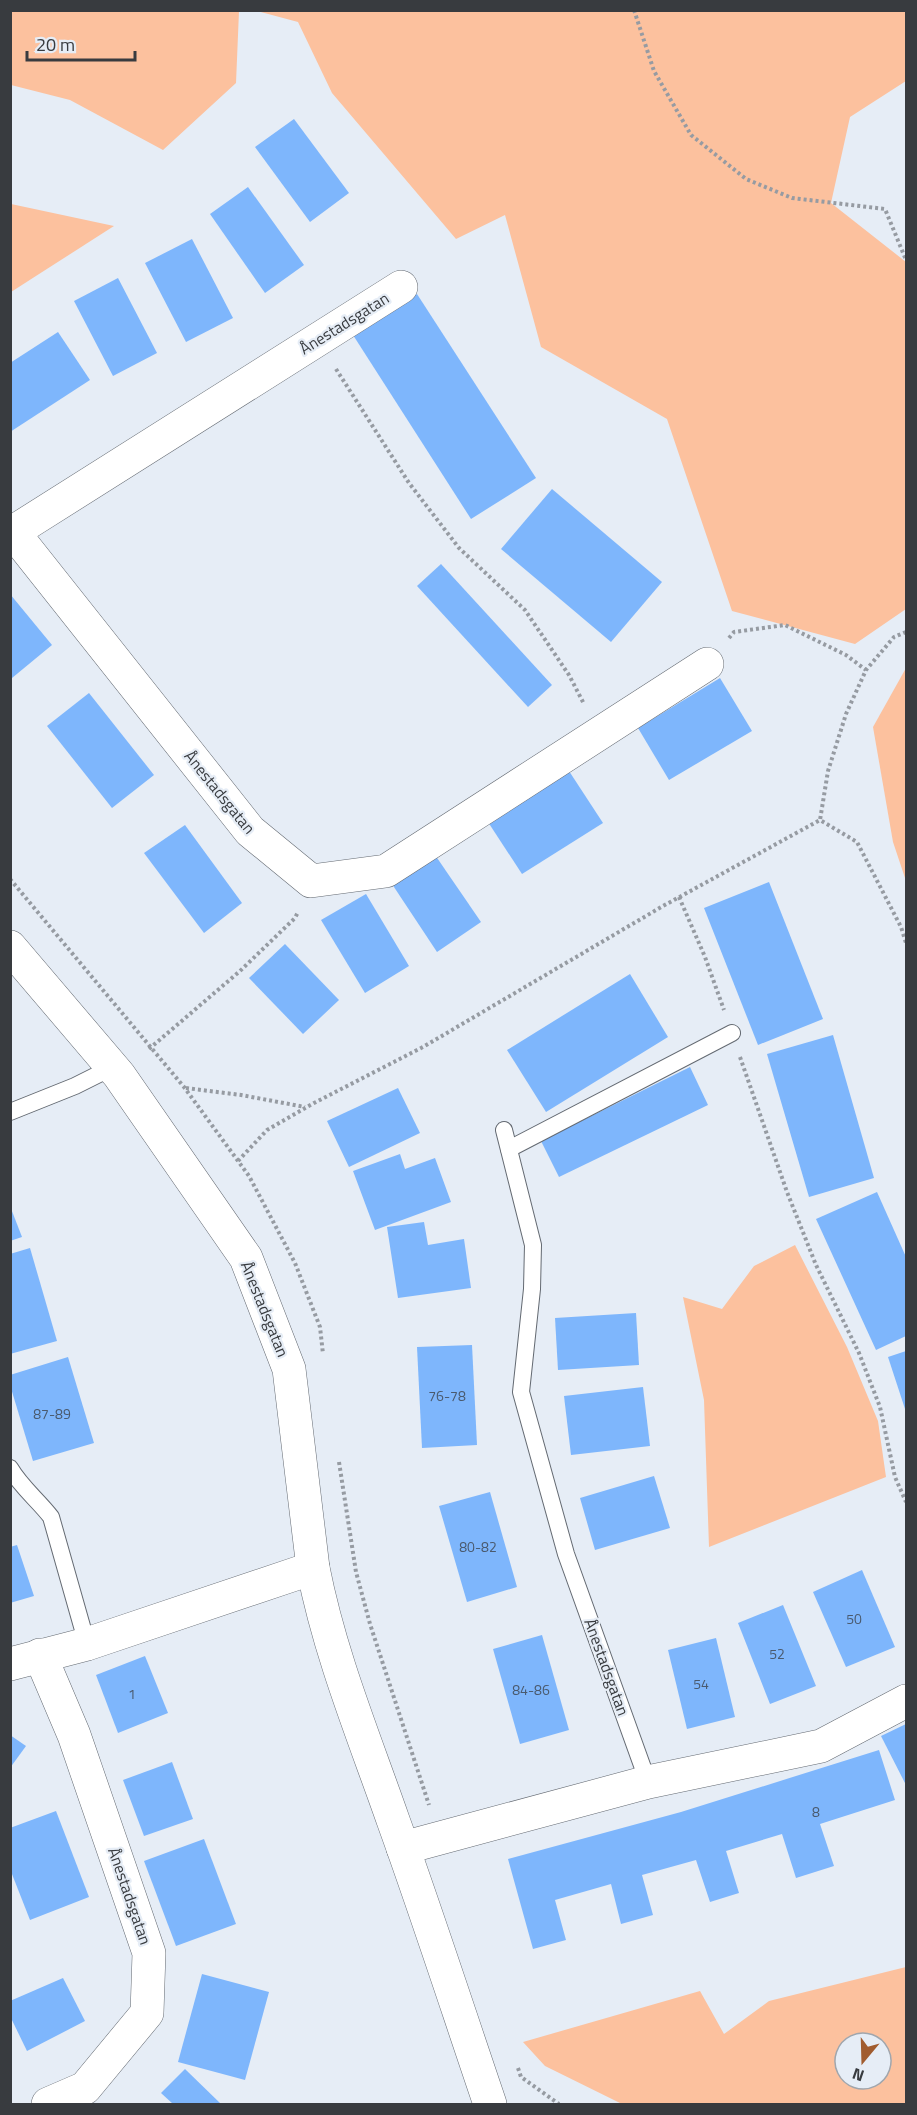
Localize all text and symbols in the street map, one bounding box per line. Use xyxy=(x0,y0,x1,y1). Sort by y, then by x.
scale bar xyxy=(27,24,135,62)
text: 20 m xyxy=(36,31,75,58)
street label: Ånestadsgatan xyxy=(295,286,393,360)
street label: Ånestadsgatan xyxy=(179,745,261,839)
street label: Ånestadsgatan xyxy=(235,1257,295,1361)
house number: 76-78 xyxy=(428,1385,466,1406)
house number: 87-89 xyxy=(33,1403,71,1424)
house number: 80-82 xyxy=(459,1536,497,1557)
house number: 50 xyxy=(846,1608,862,1629)
street label: Ånestadsgatan xyxy=(578,1615,636,1719)
house number: 52 xyxy=(769,1643,785,1664)
house number: 54 xyxy=(693,1673,709,1694)
house number: 84-86 xyxy=(512,1679,550,1700)
house number: 1 xyxy=(128,1683,136,1704)
house number: 8 xyxy=(812,1801,820,1822)
street label: Ånestadsgatan xyxy=(102,1844,158,1948)
north arrow xyxy=(833,2031,893,2091)
text: N xyxy=(849,2062,867,2088)

